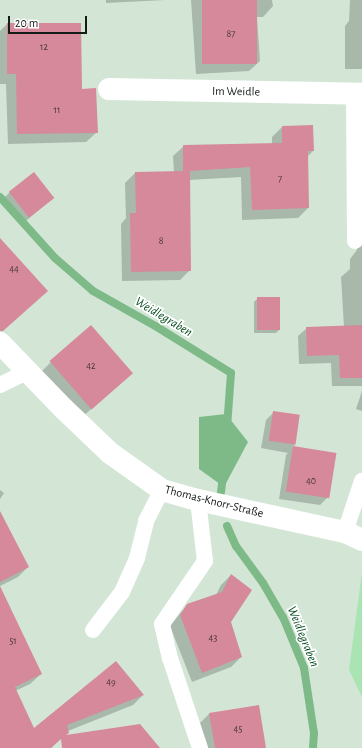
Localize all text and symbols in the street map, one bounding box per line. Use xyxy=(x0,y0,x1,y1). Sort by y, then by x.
scale bar xyxy=(10,8,89,34)
text: 20 m xyxy=(15,17,38,29)
house number: 87 xyxy=(227,29,235,41)
house number: 12 xyxy=(40,42,48,54)
street label: Im Weidle xyxy=(212,84,260,100)
house number: 11 xyxy=(54,105,60,117)
house number: 7 xyxy=(278,174,282,186)
house number: 8 xyxy=(159,236,163,248)
house number: 44 xyxy=(9,264,19,276)
water label: Weidlegraben xyxy=(131,295,195,341)
house number: 42 xyxy=(86,361,96,373)
house number: 40 xyxy=(306,476,316,488)
street label: Thomas-Knorr-Straße xyxy=(163,483,265,521)
water label: Weidlegraben xyxy=(283,604,321,670)
house number: 43 xyxy=(209,633,217,645)
house number: 51 xyxy=(9,636,17,648)
house number: 49 xyxy=(106,677,116,689)
house number: 45 xyxy=(234,724,242,736)

